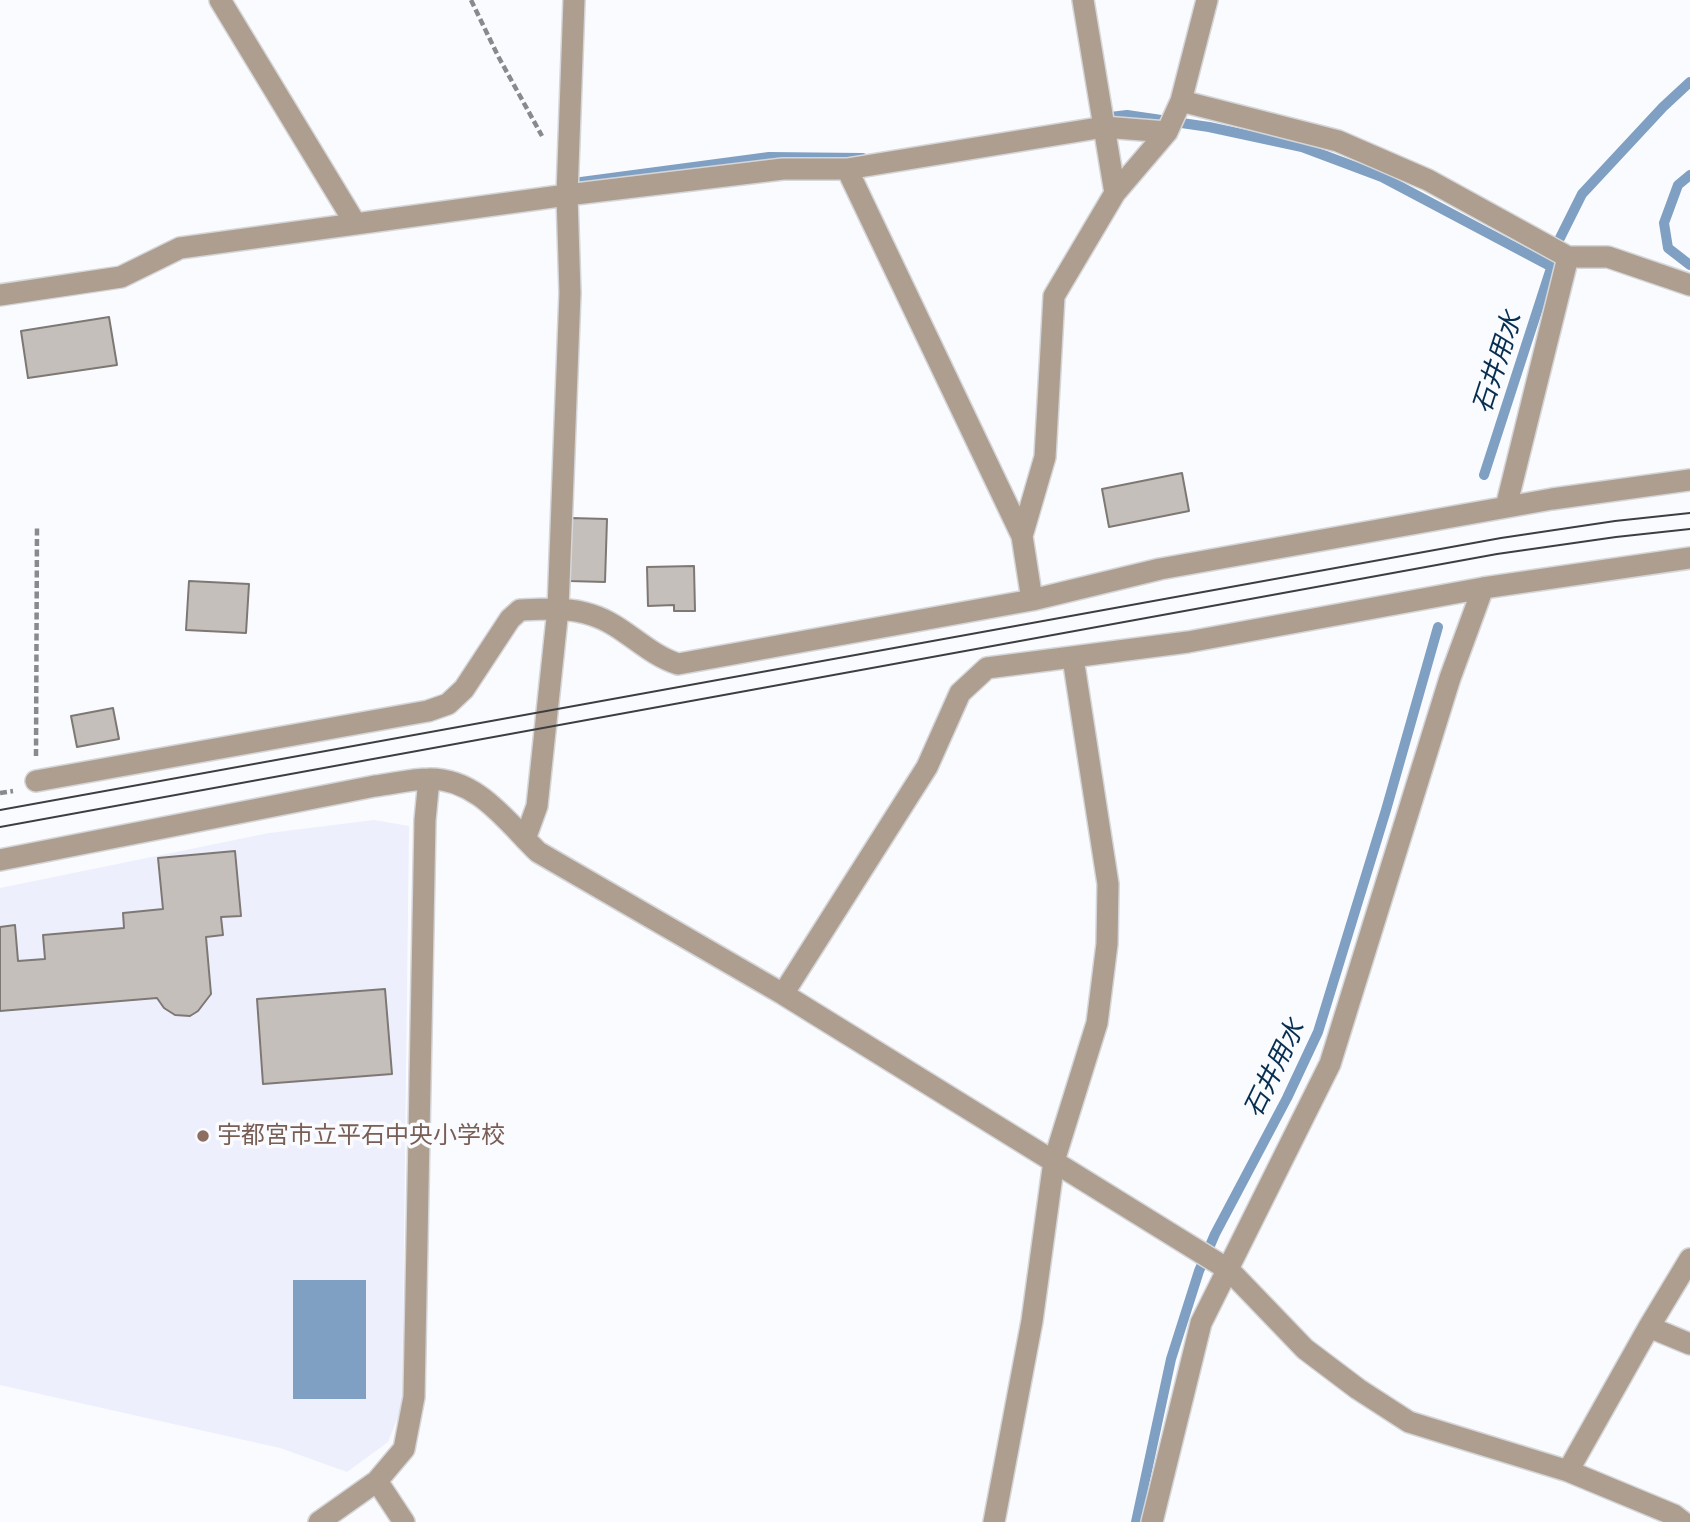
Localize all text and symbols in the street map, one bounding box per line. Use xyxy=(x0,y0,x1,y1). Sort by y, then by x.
water label: 石井用水 xyxy=(1467,309,1529,417)
water label: 石井用水 xyxy=(1238,1015,1312,1123)
place label: 宇都宮市立平石中央小学校 xyxy=(217,1122,505,1150)
marker: 宇都宮市立平石中央小学校 xyxy=(195,1128,211,1144)

